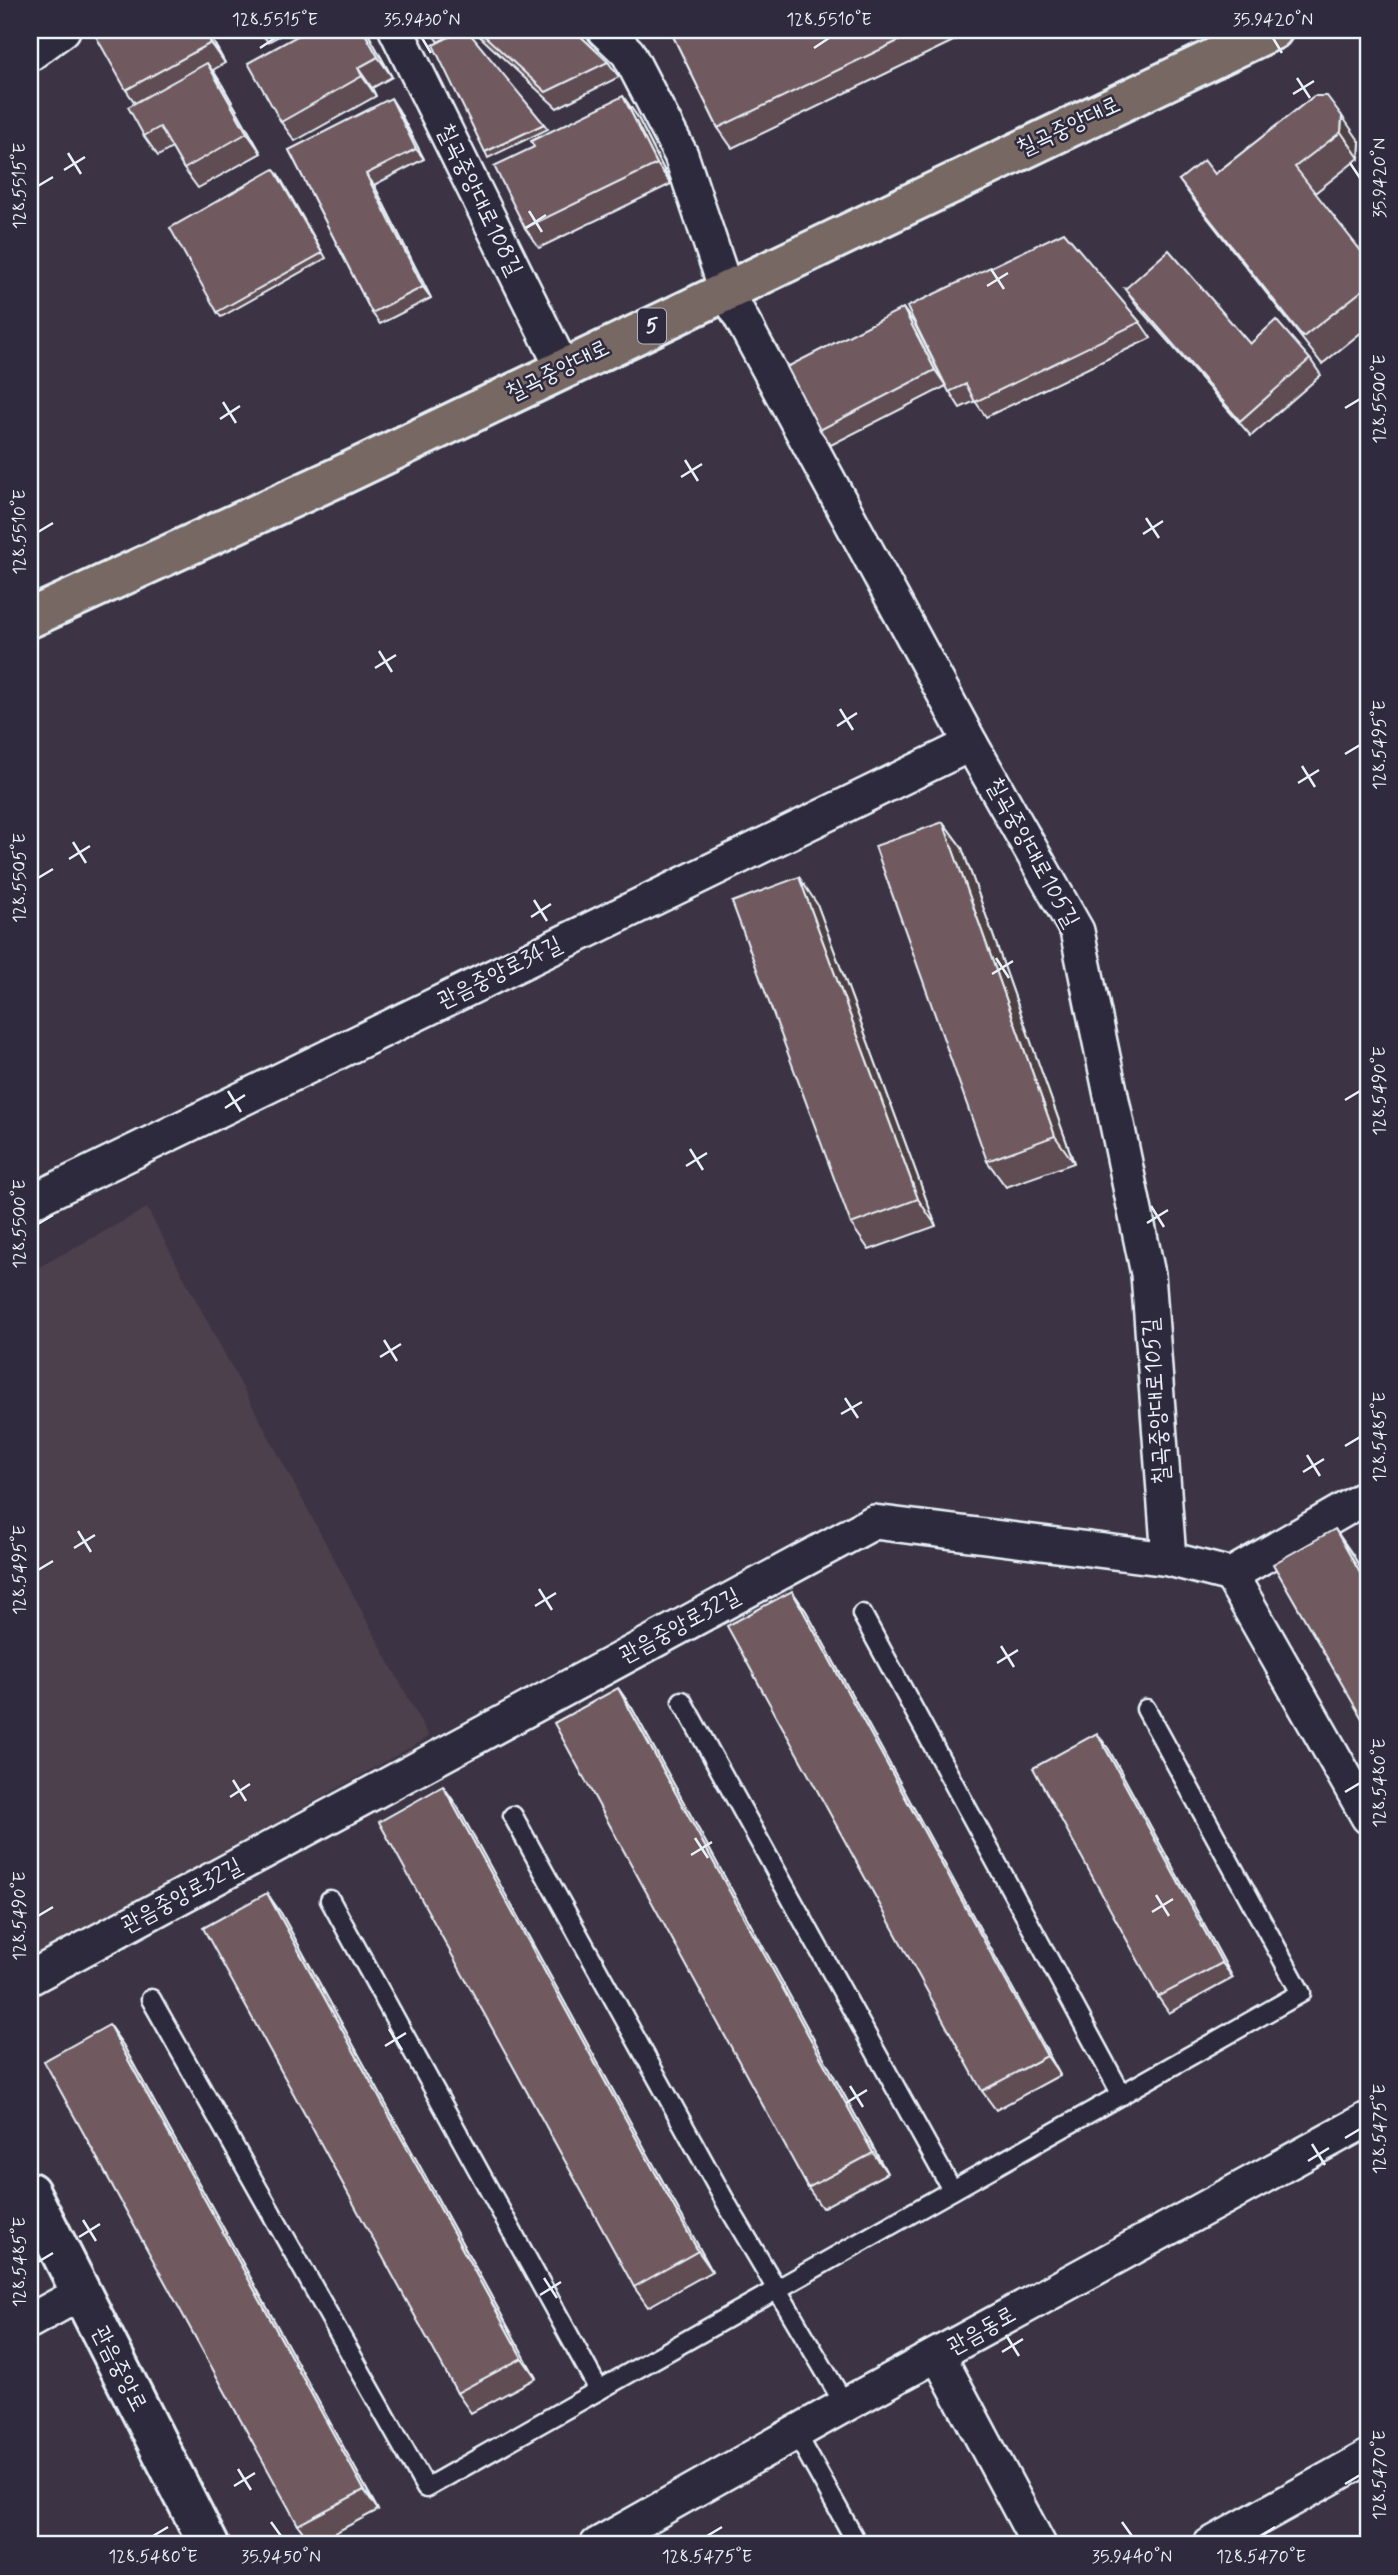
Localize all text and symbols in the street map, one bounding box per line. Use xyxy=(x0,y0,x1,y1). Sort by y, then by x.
text: 128.5515°E xyxy=(232,8,318,32)
text: 35.9430°N xyxy=(383,8,461,32)
text: 128.5510°E xyxy=(786,8,872,32)
text: 35.9420°N xyxy=(1233,8,1313,32)
street label: 칠곡중앙대로 xyxy=(1012,90,1126,164)
street label: 칠곡중앙대로108길 xyxy=(429,119,529,281)
text: 35.9420°N xyxy=(1368,138,1392,218)
text: 128.5515°E xyxy=(8,143,32,229)
road number: 5 xyxy=(638,308,666,344)
street label: 칠곡중앙대로 xyxy=(502,333,614,409)
text: 128.5500°E xyxy=(1368,354,1392,444)
text: 128.5510°E xyxy=(8,489,32,575)
text: 128.5495°E xyxy=(1368,700,1392,790)
street label: 칠곡중앙대로105길 xyxy=(979,773,1085,933)
text: 128.5505°E xyxy=(8,833,32,923)
street label: 관음중앙로34길 xyxy=(433,930,567,1016)
text: 128.5490°E xyxy=(1368,1046,1392,1136)
text: 128.5500°E xyxy=(8,1179,32,1269)
street label: 칠곡중앙대로105길 xyxy=(1136,1317,1178,1485)
text: 128.5485°E xyxy=(1368,1392,1392,1482)
text: 128.5495°E xyxy=(8,1525,32,1615)
street label: 관음중앙로32길 xyxy=(614,1582,746,1670)
text: 128.5480°E xyxy=(1368,1738,1392,1828)
street label: 관음중앙로32길 xyxy=(116,1852,248,1940)
text: 128.5490°E xyxy=(8,1871,32,1961)
text: 128.5475°E xyxy=(1368,2084,1392,2174)
text: 128.5485°E xyxy=(8,2217,32,2307)
street label: 관음동로 xyxy=(942,2300,1022,2362)
street label: 관음중앙로 xyxy=(85,2321,153,2417)
text: 128.5470°E xyxy=(1368,2430,1392,2520)
text: 128.5480°E xyxy=(108,2545,198,2569)
text: 35.9450°N xyxy=(241,2545,321,2569)
text: 128.5475°E xyxy=(662,2545,752,2569)
text: 35.9440°N xyxy=(1092,2545,1172,2569)
text: 128.5470°E xyxy=(1216,2545,1306,2569)

